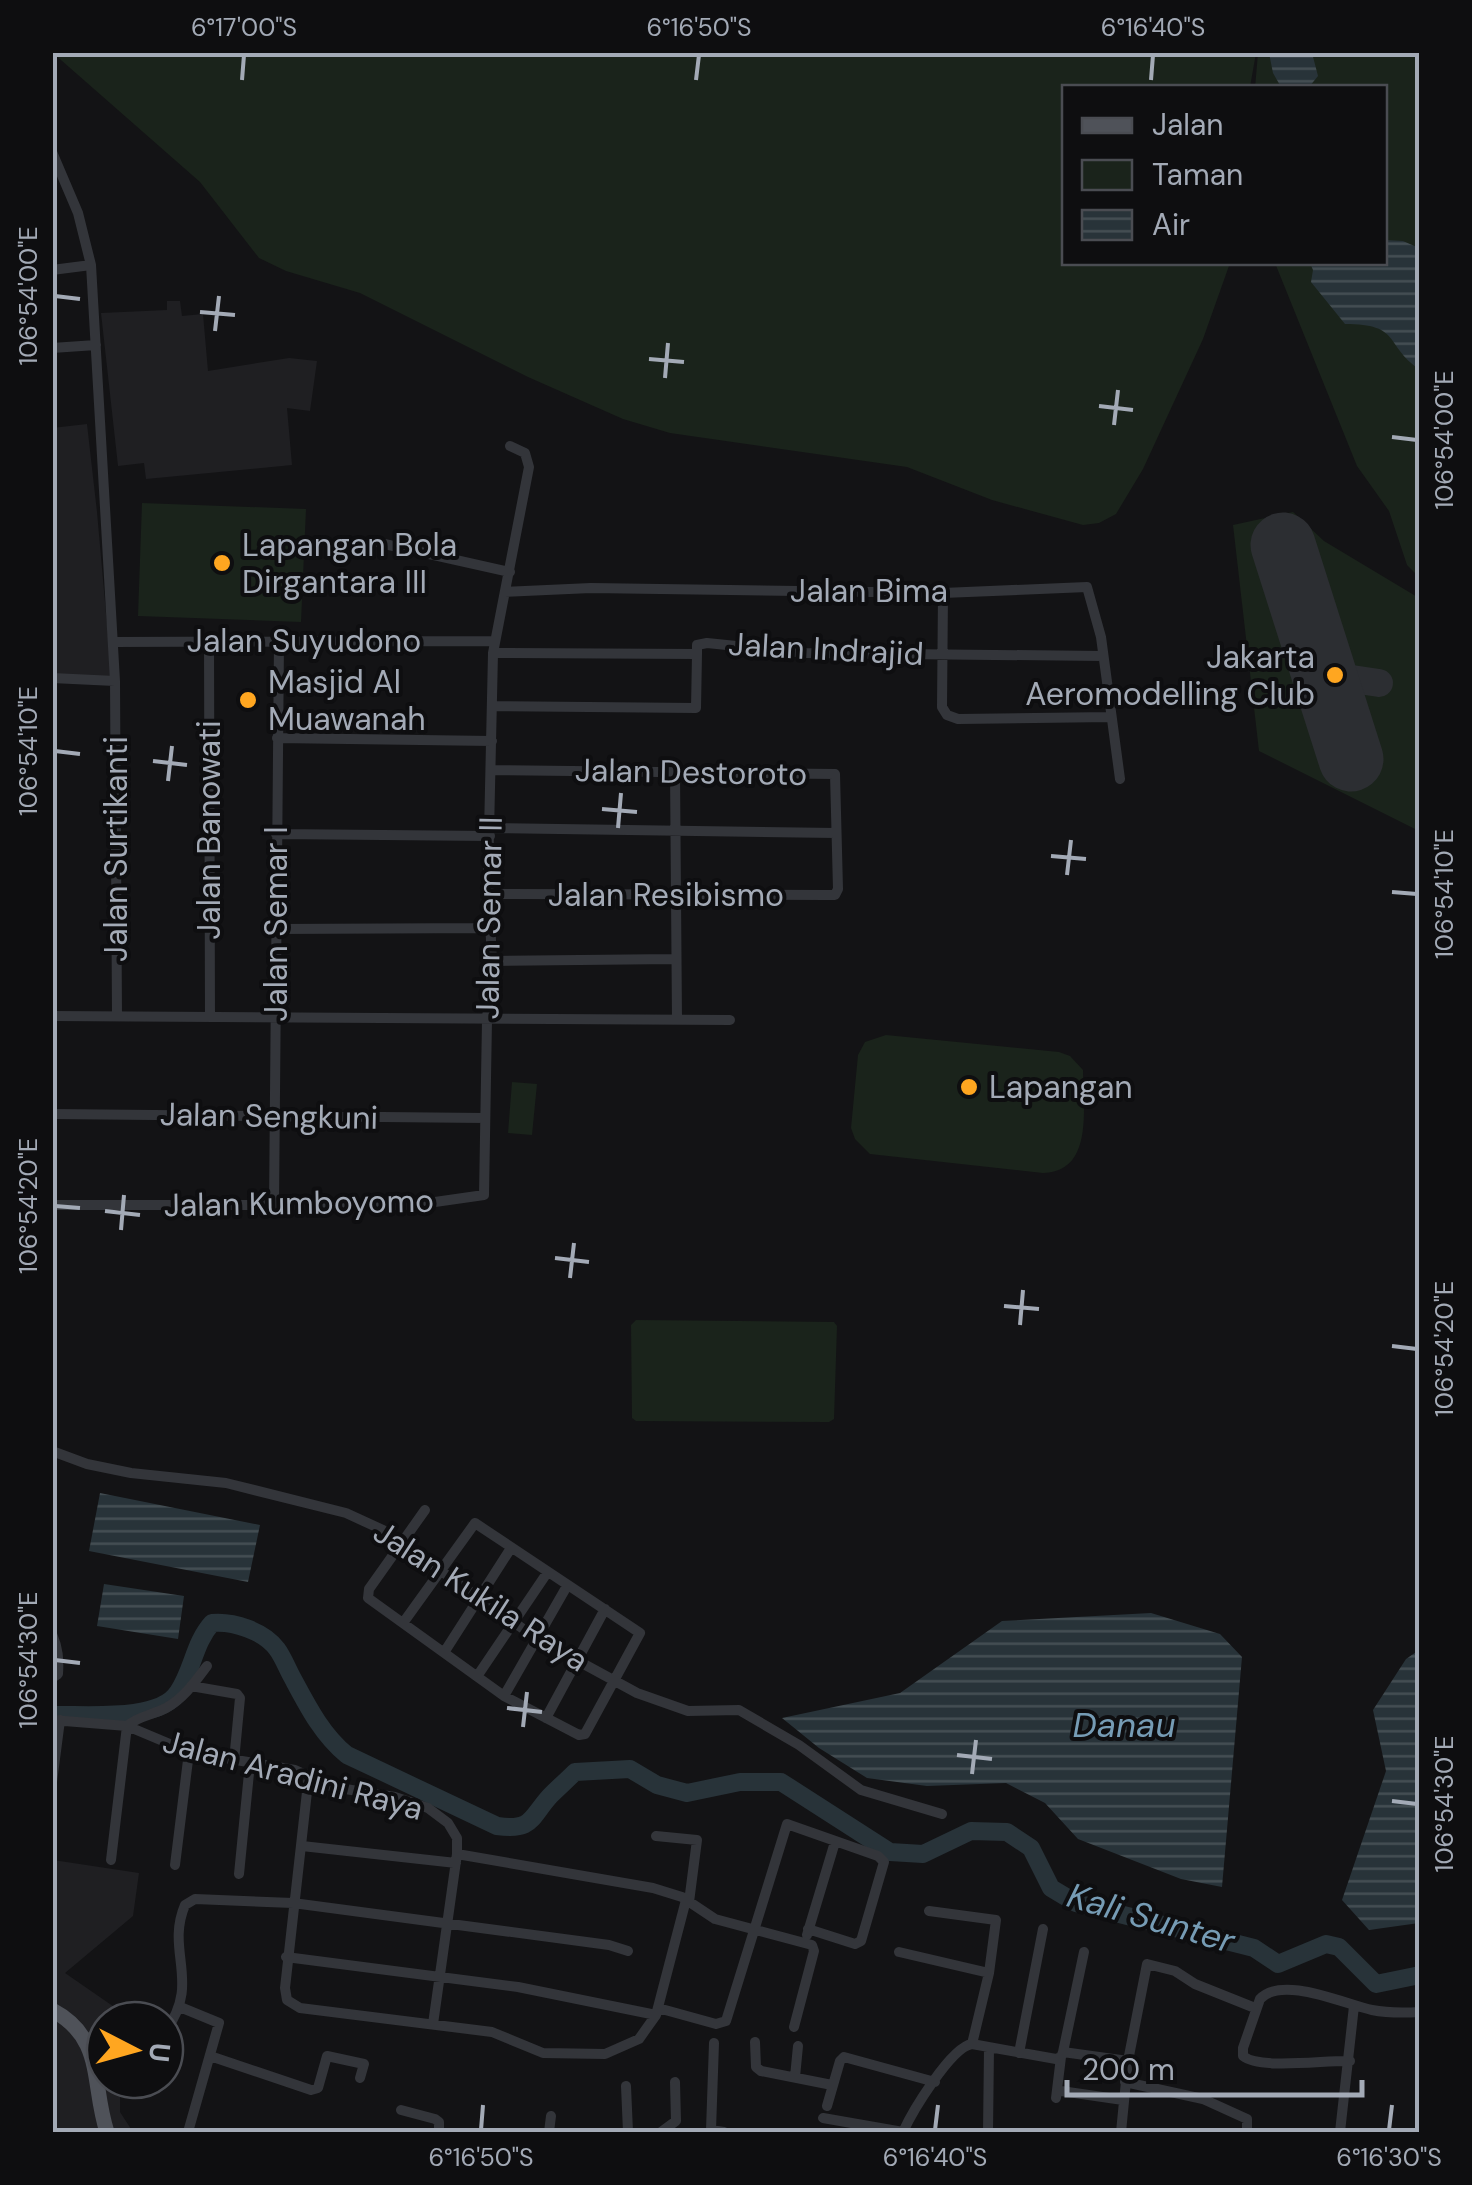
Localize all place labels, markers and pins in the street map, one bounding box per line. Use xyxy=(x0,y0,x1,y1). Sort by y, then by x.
place label: Lapangan Bola Dirgantara III xyxy=(242,524,457,603)
marker: Lapangan Bola Dirgantara III xyxy=(211,552,233,574)
place label: Jakarta Aeromodelling Club xyxy=(1025,636,1315,715)
place label: Masjid Al Muawanah xyxy=(268,661,426,740)
marker: Jakarta Aeromodelling Club xyxy=(1324,664,1346,686)
marker: Masjid Al Muawanah xyxy=(237,689,259,711)
place label: Lapangan xyxy=(989,1066,1133,1108)
marker: Lapangan xyxy=(958,1076,980,1098)

